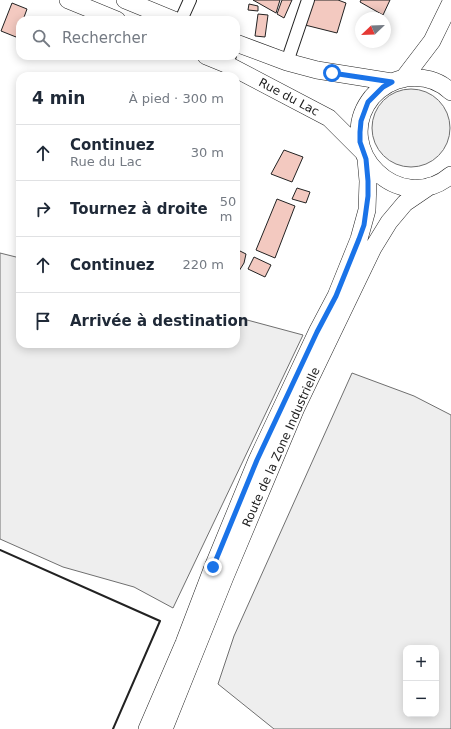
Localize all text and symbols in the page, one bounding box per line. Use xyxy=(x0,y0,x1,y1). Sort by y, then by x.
north arrow xyxy=(355,12,391,48)
search box xyxy=(16,16,240,60)
icon: search xyxy=(30,27,52,49)
text: Rechercher xyxy=(62,29,147,47)
route start xyxy=(323,64,341,82)
street label: Rue du Lac xyxy=(256,75,322,119)
text: 4 min xyxy=(32,88,85,108)
text: À pied · 300 m xyxy=(129,91,224,106)
text: Continuez xyxy=(70,136,155,154)
icon: ahead xyxy=(32,142,54,164)
text: 30 m xyxy=(191,145,224,160)
text: Rue du Lac xyxy=(70,154,142,169)
text: 50 m xyxy=(220,194,236,224)
icon: right xyxy=(32,198,54,220)
text: Tournez à droite xyxy=(70,200,208,218)
icon: ahead xyxy=(32,254,54,276)
text: Continuez xyxy=(70,256,155,274)
text: 220 m xyxy=(182,257,224,272)
icon: arrive xyxy=(32,310,54,332)
text: Arrivée à destination xyxy=(70,312,248,330)
street label: Route de la Zone Industrielle xyxy=(239,365,323,529)
route end xyxy=(204,558,222,576)
map controls xyxy=(403,645,439,717)
button: + xyxy=(403,645,439,681)
button: − xyxy=(403,681,439,717)

